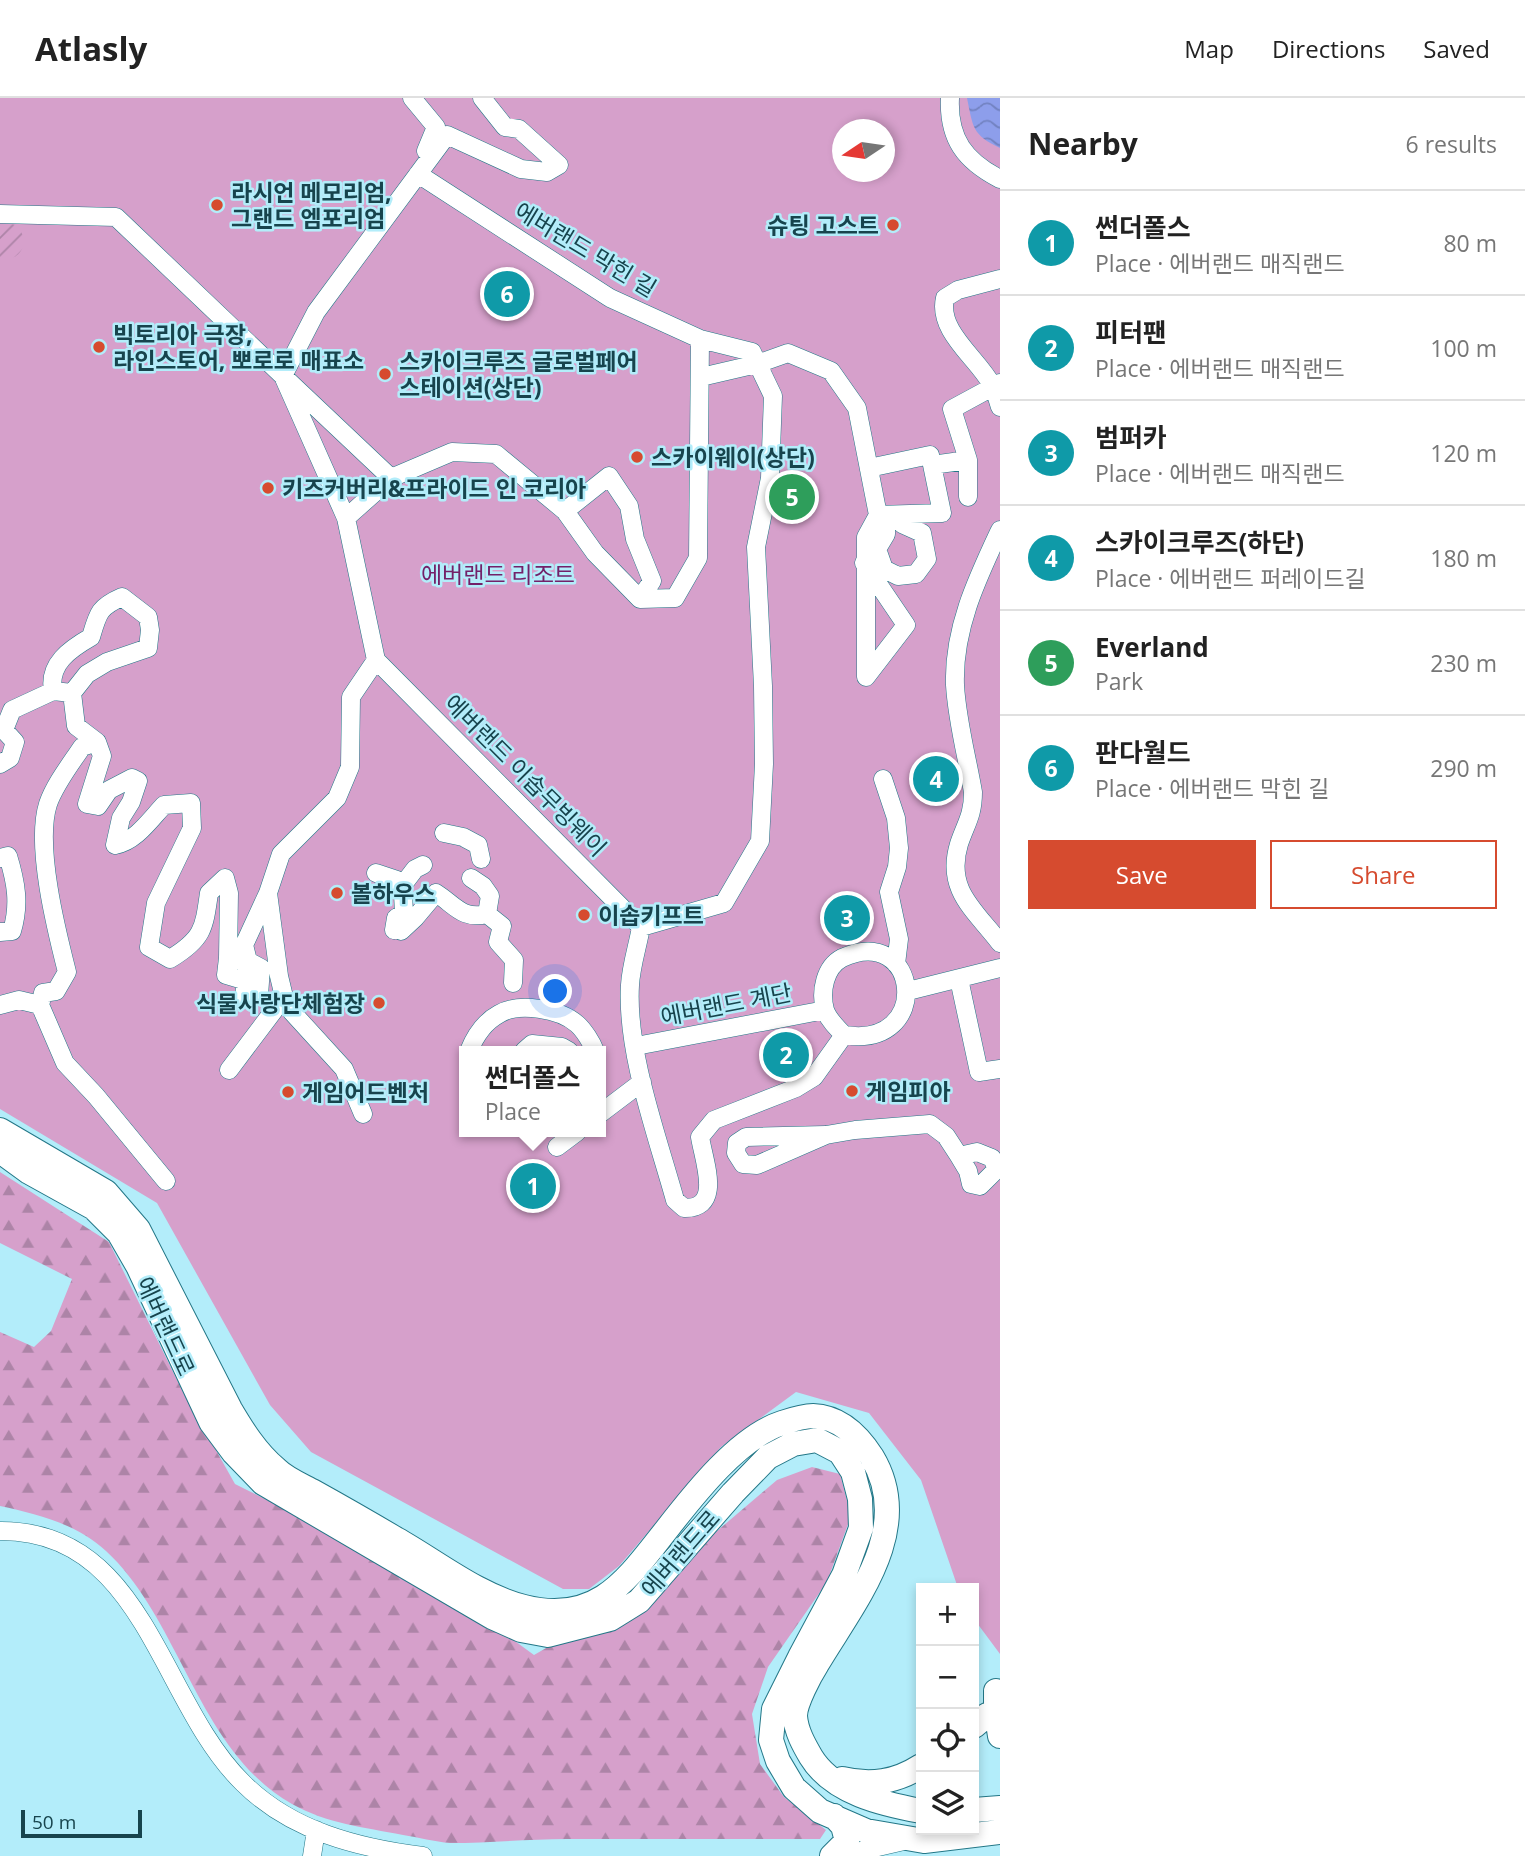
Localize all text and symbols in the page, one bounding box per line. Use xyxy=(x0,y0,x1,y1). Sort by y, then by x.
text: Atlasly xyxy=(35,26,147,71)
text: Map xyxy=(1184,32,1234,65)
text: Directions xyxy=(1272,32,1385,65)
text: Saved xyxy=(1423,32,1490,65)
north arrow xyxy=(832,119,895,182)
text: Nearby xyxy=(1028,123,1138,164)
text: 6 results xyxy=(1406,128,1497,160)
place label: 라시언 메모리엄, 그랜드 엠포리엄 xyxy=(231,176,392,234)
street label: 에버랜드 막힌 길 xyxy=(509,194,663,304)
marker: 라시언 메모리엄, 그랜드 엠포리엄 xyxy=(209,197,225,213)
place label: 슈팅 고스트 xyxy=(767,209,879,241)
text: 썬더폴스 xyxy=(1095,209,1191,245)
marker: 슈팅 고스트 xyxy=(885,217,901,233)
text: 1 xyxy=(1044,227,1058,259)
text: 80 m xyxy=(1443,227,1497,259)
text: Place · 에버랜드 매직랜드 xyxy=(1095,247,1345,279)
pin: 6 xyxy=(484,268,530,320)
text: 피터팬 xyxy=(1095,314,1167,350)
place label: 빅토리아 극장, 라인스토어, 뽀로로 매표소 xyxy=(113,318,364,376)
text: 2 xyxy=(1044,332,1058,364)
text: 100 m xyxy=(1430,332,1497,364)
marker: 빅토리아 극장, 라인스토어, 뽀로로 매표소 xyxy=(91,339,107,355)
place label: 스카이크루즈 글로벌페어 스테이션(상단) xyxy=(399,345,638,403)
text: Place · 에버랜드 매직랜드 xyxy=(1095,352,1345,384)
marker: 스카이크루즈 글로벌페어 스테이션(상단) xyxy=(377,366,393,382)
text: 범퍼카 xyxy=(1095,419,1167,455)
text: 3 xyxy=(1044,437,1058,469)
text: 120 m xyxy=(1430,437,1497,469)
place label: 스카이웨이(상단) xyxy=(651,441,815,473)
marker: 스카이웨이(상단) xyxy=(629,449,645,465)
text: Place · 에버랜드 매직랜드 xyxy=(1095,457,1345,489)
pin: 5 xyxy=(769,471,815,523)
place label: 키즈커버리&프라이드 인 코리아 xyxy=(282,472,586,504)
marker: 키즈커버리&프라이드 인 코리아 xyxy=(260,480,276,496)
text: 스카이크루즈(하단) xyxy=(1095,524,1304,560)
text: 4 xyxy=(1044,542,1058,574)
text: 180 m xyxy=(1430,542,1497,574)
park label: 에버랜드 리조트 xyxy=(421,558,575,590)
text: Place · 에버랜드 퍼레이드길 xyxy=(1095,562,1366,594)
text: Everland xyxy=(1095,629,1209,665)
text: 5 xyxy=(1044,647,1058,679)
text: 230 m xyxy=(1430,647,1497,679)
text: Park xyxy=(1095,665,1143,697)
street label: 에버랜드 이솝무빙웨이 xyxy=(438,687,614,863)
text: 판다월드 xyxy=(1095,734,1191,770)
text: 6 xyxy=(1044,752,1058,784)
text: 290 m xyxy=(1430,752,1497,784)
pin: 4 xyxy=(913,753,959,805)
text: Place · 에버랜드 막힌 길 xyxy=(1095,772,1329,804)
button: Save xyxy=(1028,840,1256,909)
button: Share xyxy=(1270,840,1497,909)
place label: 볼하우스 xyxy=(351,877,436,909)
marker: 볼하우스 xyxy=(329,885,345,901)
pin: 3 xyxy=(824,892,870,944)
place label: 이솝키프트 xyxy=(598,899,704,931)
marker: 이솝키프트 xyxy=(576,907,592,923)
your location xyxy=(538,974,572,1008)
street label: 에버랜드 계단 xyxy=(658,976,794,1032)
place label: 식물사랑단체험장 xyxy=(196,987,365,1019)
marker: 식물사랑단체험장 xyxy=(371,995,387,1011)
pin: 2 xyxy=(763,1029,809,1081)
popup xyxy=(459,1046,606,1137)
text: 썬더폴스 xyxy=(485,1059,580,1095)
place label: 게임피아 xyxy=(866,1075,951,1107)
place label: 게임어드벤처 xyxy=(302,1076,429,1108)
marker: 게임피아 xyxy=(844,1083,860,1099)
marker: 게임어드벤처 xyxy=(280,1084,296,1100)
text: Place xyxy=(485,1095,541,1127)
pin: 1 xyxy=(510,1160,556,1212)
street label: 에버랜드로 xyxy=(129,1271,203,1381)
street label: 에버랜드로 xyxy=(633,1503,727,1603)
map controls xyxy=(916,1583,979,1835)
button: + xyxy=(916,1583,979,1646)
button: − xyxy=(916,1646,979,1709)
button: locate xyxy=(916,1709,979,1772)
button: layers xyxy=(916,1772,979,1835)
scale bar xyxy=(21,1807,142,1839)
text: 50 m xyxy=(32,1809,76,1835)

